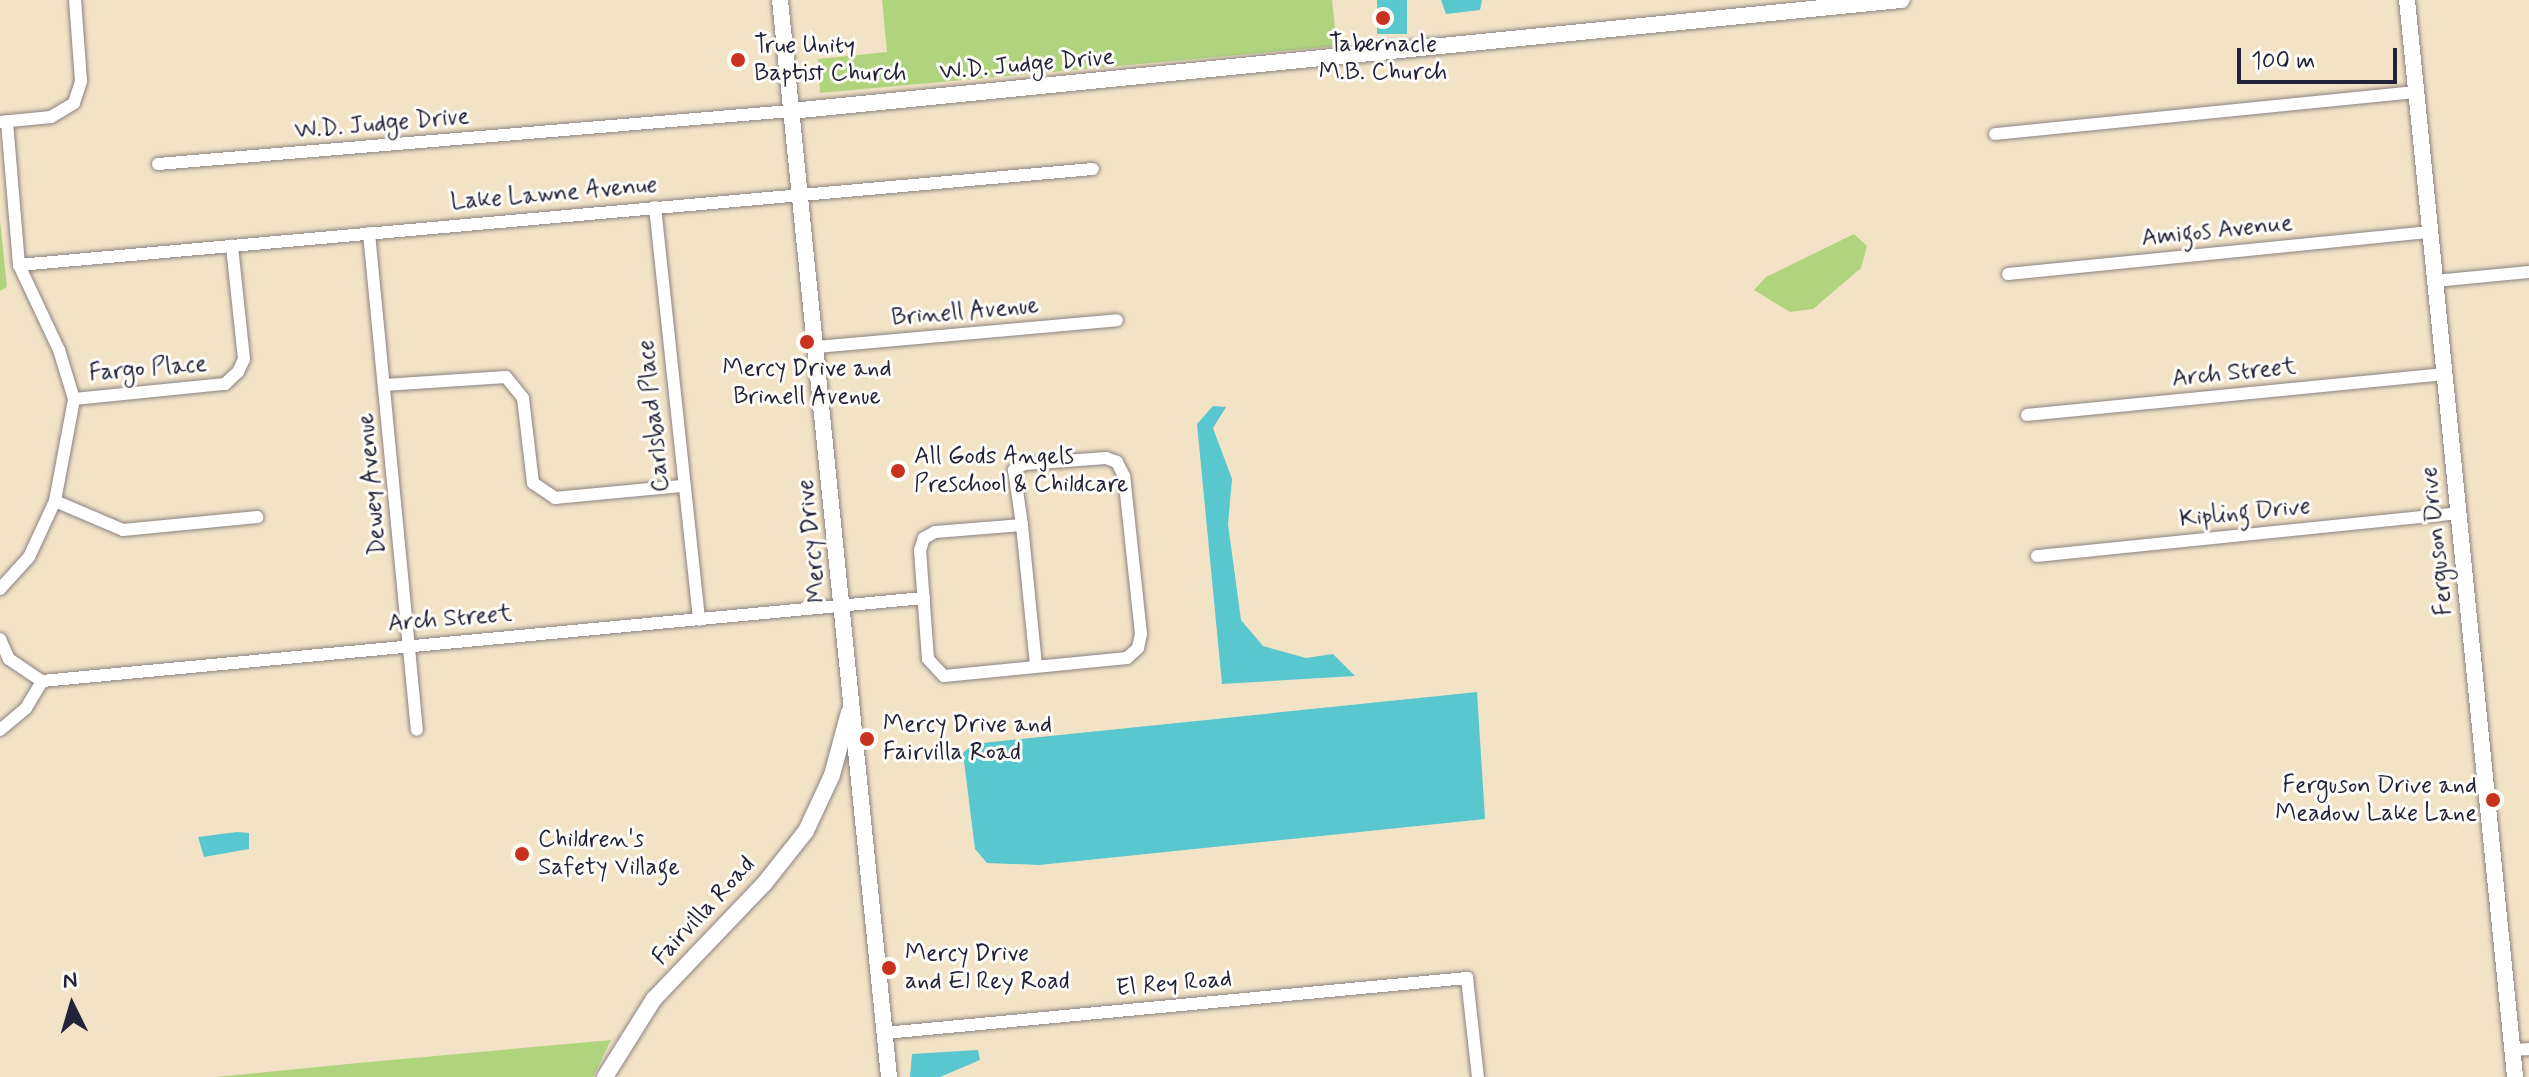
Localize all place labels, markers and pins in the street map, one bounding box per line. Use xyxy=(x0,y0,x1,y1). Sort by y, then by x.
marker: Tabernacle M.B. Church xyxy=(1374,9,1392,27)
place label: Tabernacle M.B. Church xyxy=(1319,31,1447,87)
place label: True Unity Baptist Church xyxy=(754,32,906,88)
marker: True Unity Baptist Church xyxy=(729,51,747,69)
marker: Mercy Drive and Brinell Avenue xyxy=(798,333,816,351)
place label: Mercy Drive and Brinell Avenue xyxy=(724,355,890,411)
place label: All Gods Angels Preschool & Childcare xyxy=(914,443,1128,499)
marker: All Gods Angels Preschool & Childcare xyxy=(889,462,907,480)
place label: Mercy Drive and Fairvilla Road xyxy=(883,711,1049,767)
marker: Mercy Drive and Fairvilla Road xyxy=(858,730,876,748)
place label: Ferguson Drive and Meadow Lake Lane xyxy=(2276,772,2477,828)
marker: Ferguson Drive and Meadow Lake Lane xyxy=(2484,791,2502,809)
place label: Children's Safety Village xyxy=(538,826,679,882)
marker: Children's Safety Village xyxy=(513,845,531,863)
place label: Mercy Drive and El Rey Road xyxy=(905,940,1067,996)
marker: Mercy Drive and El Rey Road xyxy=(880,959,898,977)

